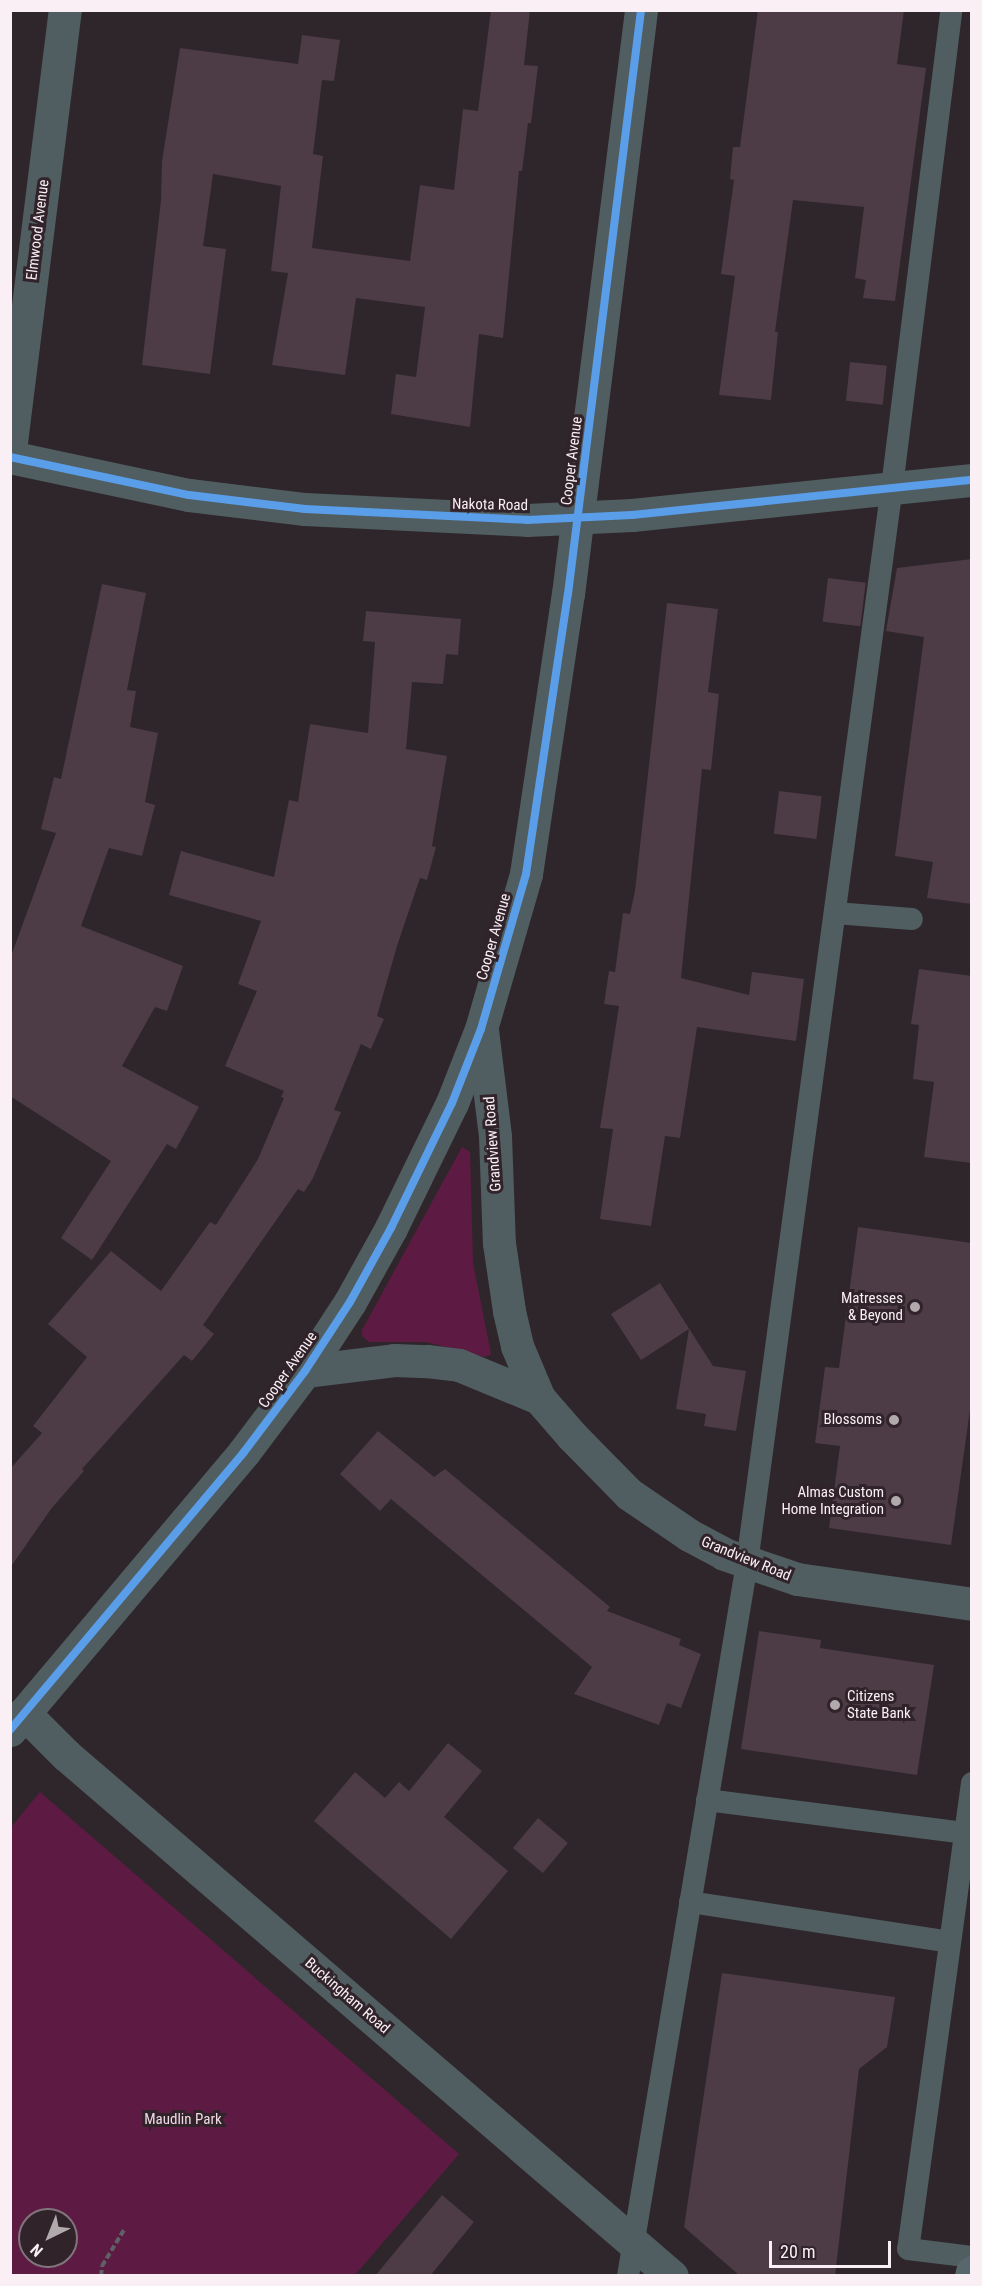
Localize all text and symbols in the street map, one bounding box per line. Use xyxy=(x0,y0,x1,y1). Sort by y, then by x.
street label: Elmwood Avenue xyxy=(23,179,53,281)
street label: Cooper Avenue xyxy=(558,416,586,506)
street label: Nakota Road xyxy=(452,495,528,515)
street label: Cooper Avenue xyxy=(473,892,515,982)
street label: Grandview Road xyxy=(481,1096,505,1192)
place label: Matresses & Beyond xyxy=(841,1289,903,1324)
marker: Matresses & Beyond xyxy=(908,1300,922,1314)
street label: Cooper Avenue xyxy=(255,1328,321,1412)
place label: Blossoms xyxy=(823,1411,882,1429)
marker: Blossoms xyxy=(887,1413,901,1427)
place label: Almas Custom Home Integration xyxy=(781,1483,884,1518)
marker: Almas Custom Home Integration xyxy=(889,1494,903,1508)
street label: Grandview Road xyxy=(698,1533,794,1585)
place label: Citizens State Bank xyxy=(847,1687,911,1722)
marker: Citizens State Bank xyxy=(828,1698,842,1712)
street label: Buckingham Road xyxy=(301,1954,393,2038)
park label: Maudlin Park xyxy=(144,2111,222,2129)
north arrow xyxy=(18,2208,78,2268)
scale bar xyxy=(772,2229,894,2267)
text: N xyxy=(27,2240,47,2260)
text: 20 m xyxy=(780,2241,815,2262)

